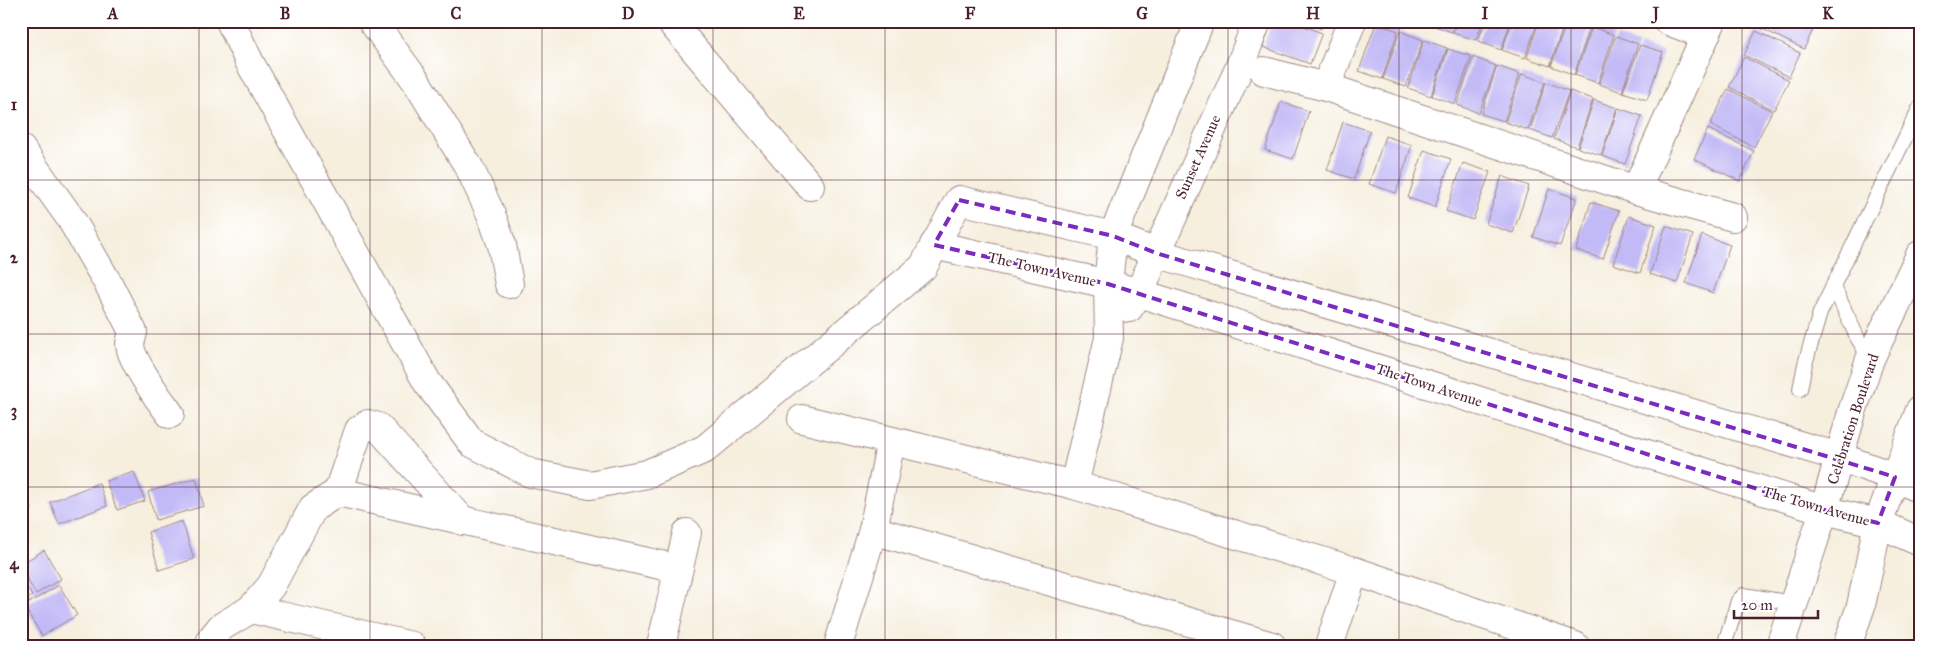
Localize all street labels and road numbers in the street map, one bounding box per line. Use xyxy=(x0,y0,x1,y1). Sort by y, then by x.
street label: Sunset Avenue xyxy=(1171,112,1225,202)
street label: The Town Avenue xyxy=(986,248,1098,290)
street label: Celebration Boulevard xyxy=(1823,351,1883,487)
street label: The Town Avenue xyxy=(1373,359,1485,411)
street label: The Town Avenue xyxy=(1760,482,1872,530)

